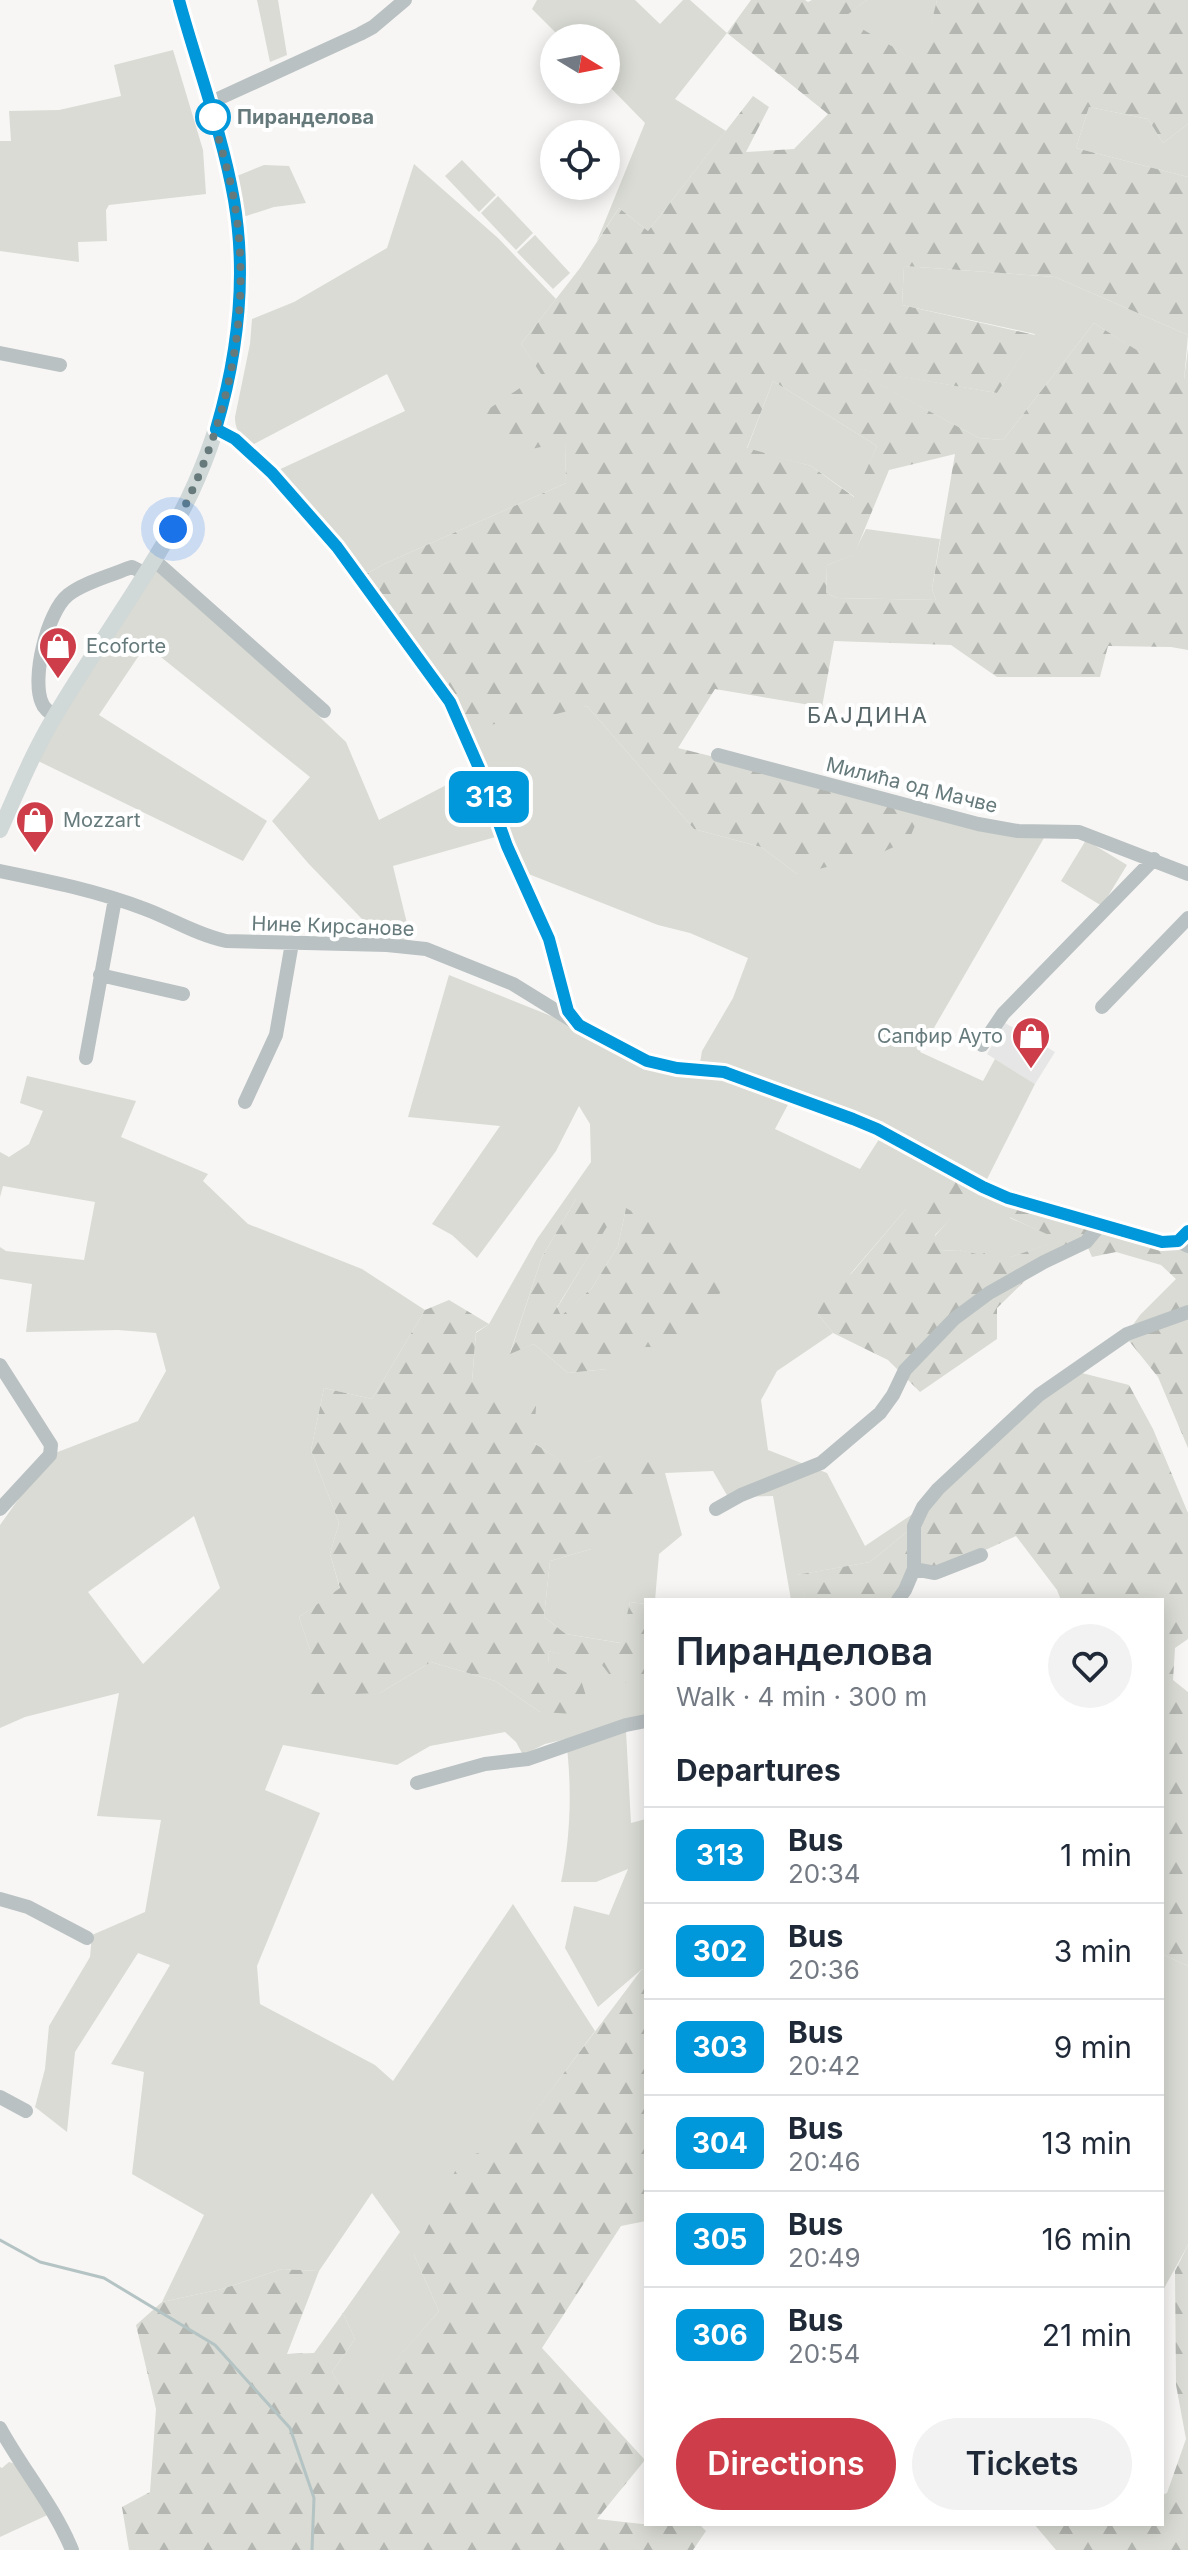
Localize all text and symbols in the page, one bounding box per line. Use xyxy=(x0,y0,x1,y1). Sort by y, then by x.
north arrow xyxy=(540,24,620,104)
map controls xyxy=(540,24,620,200)
marker: Пиранделова xyxy=(196,100,230,134)
place label: Пиранделова xyxy=(237,105,374,129)
button: locate xyxy=(540,120,620,200)
your location xyxy=(153,509,193,549)
shop icon: Ecoforte xyxy=(37,625,79,680)
place label: Ecoforte xyxy=(86,634,166,658)
district label: БАЈДИНА xyxy=(807,702,929,728)
street label: Милића од Мачве xyxy=(824,752,1000,818)
line badge: 313 xyxy=(443,771,535,823)
text: 313 xyxy=(465,780,513,814)
shop icon: Mozzart xyxy=(14,799,56,854)
place label: Mozzart xyxy=(63,808,141,832)
street label: Нине Кирсанове xyxy=(251,911,415,941)
shop icon: Сапфир Ауто xyxy=(1010,1015,1052,1070)
place label: Сапфир Ауто xyxy=(877,1024,1003,1048)
button: heart xyxy=(1048,1624,1132,1708)
text: Пиранделова xyxy=(676,1628,933,1674)
text: Walk · 4 min · 300 m xyxy=(676,1681,927,1712)
text: Departures xyxy=(676,1752,841,1788)
text: Bus xyxy=(788,1822,843,1858)
text: 1 min xyxy=(1060,1837,1132,1873)
text: 313 xyxy=(696,1838,744,1872)
text: 20:34 xyxy=(788,1858,861,1889)
text: Bus xyxy=(788,1918,843,1954)
text: 3 min xyxy=(1054,1933,1132,1969)
text: 302 xyxy=(693,1934,747,1968)
text: 20:36 xyxy=(788,1954,860,1985)
text: Bus xyxy=(788,2014,843,2050)
text: 9 min xyxy=(1054,2029,1132,2065)
text: 303 xyxy=(692,2030,748,2064)
text: 20:42 xyxy=(788,2050,860,2081)
text: Bus xyxy=(788,2110,843,2146)
text: 13 min xyxy=(1042,2125,1132,2161)
text: 304 xyxy=(692,2126,748,2160)
text: 20:46 xyxy=(788,2146,861,2177)
text: Bus xyxy=(788,2206,843,2242)
text: 16 min xyxy=(1041,2221,1132,2257)
text: 305 xyxy=(693,2222,747,2256)
text: 20:49 xyxy=(788,2242,861,2273)
text: Bus xyxy=(788,2302,843,2338)
text: 21 min xyxy=(1042,2317,1132,2353)
text: 306 xyxy=(692,2318,748,2352)
text: 20:54 xyxy=(788,2338,860,2369)
button: Directions xyxy=(676,2418,896,2510)
button: Tickets xyxy=(912,2418,1132,2510)

